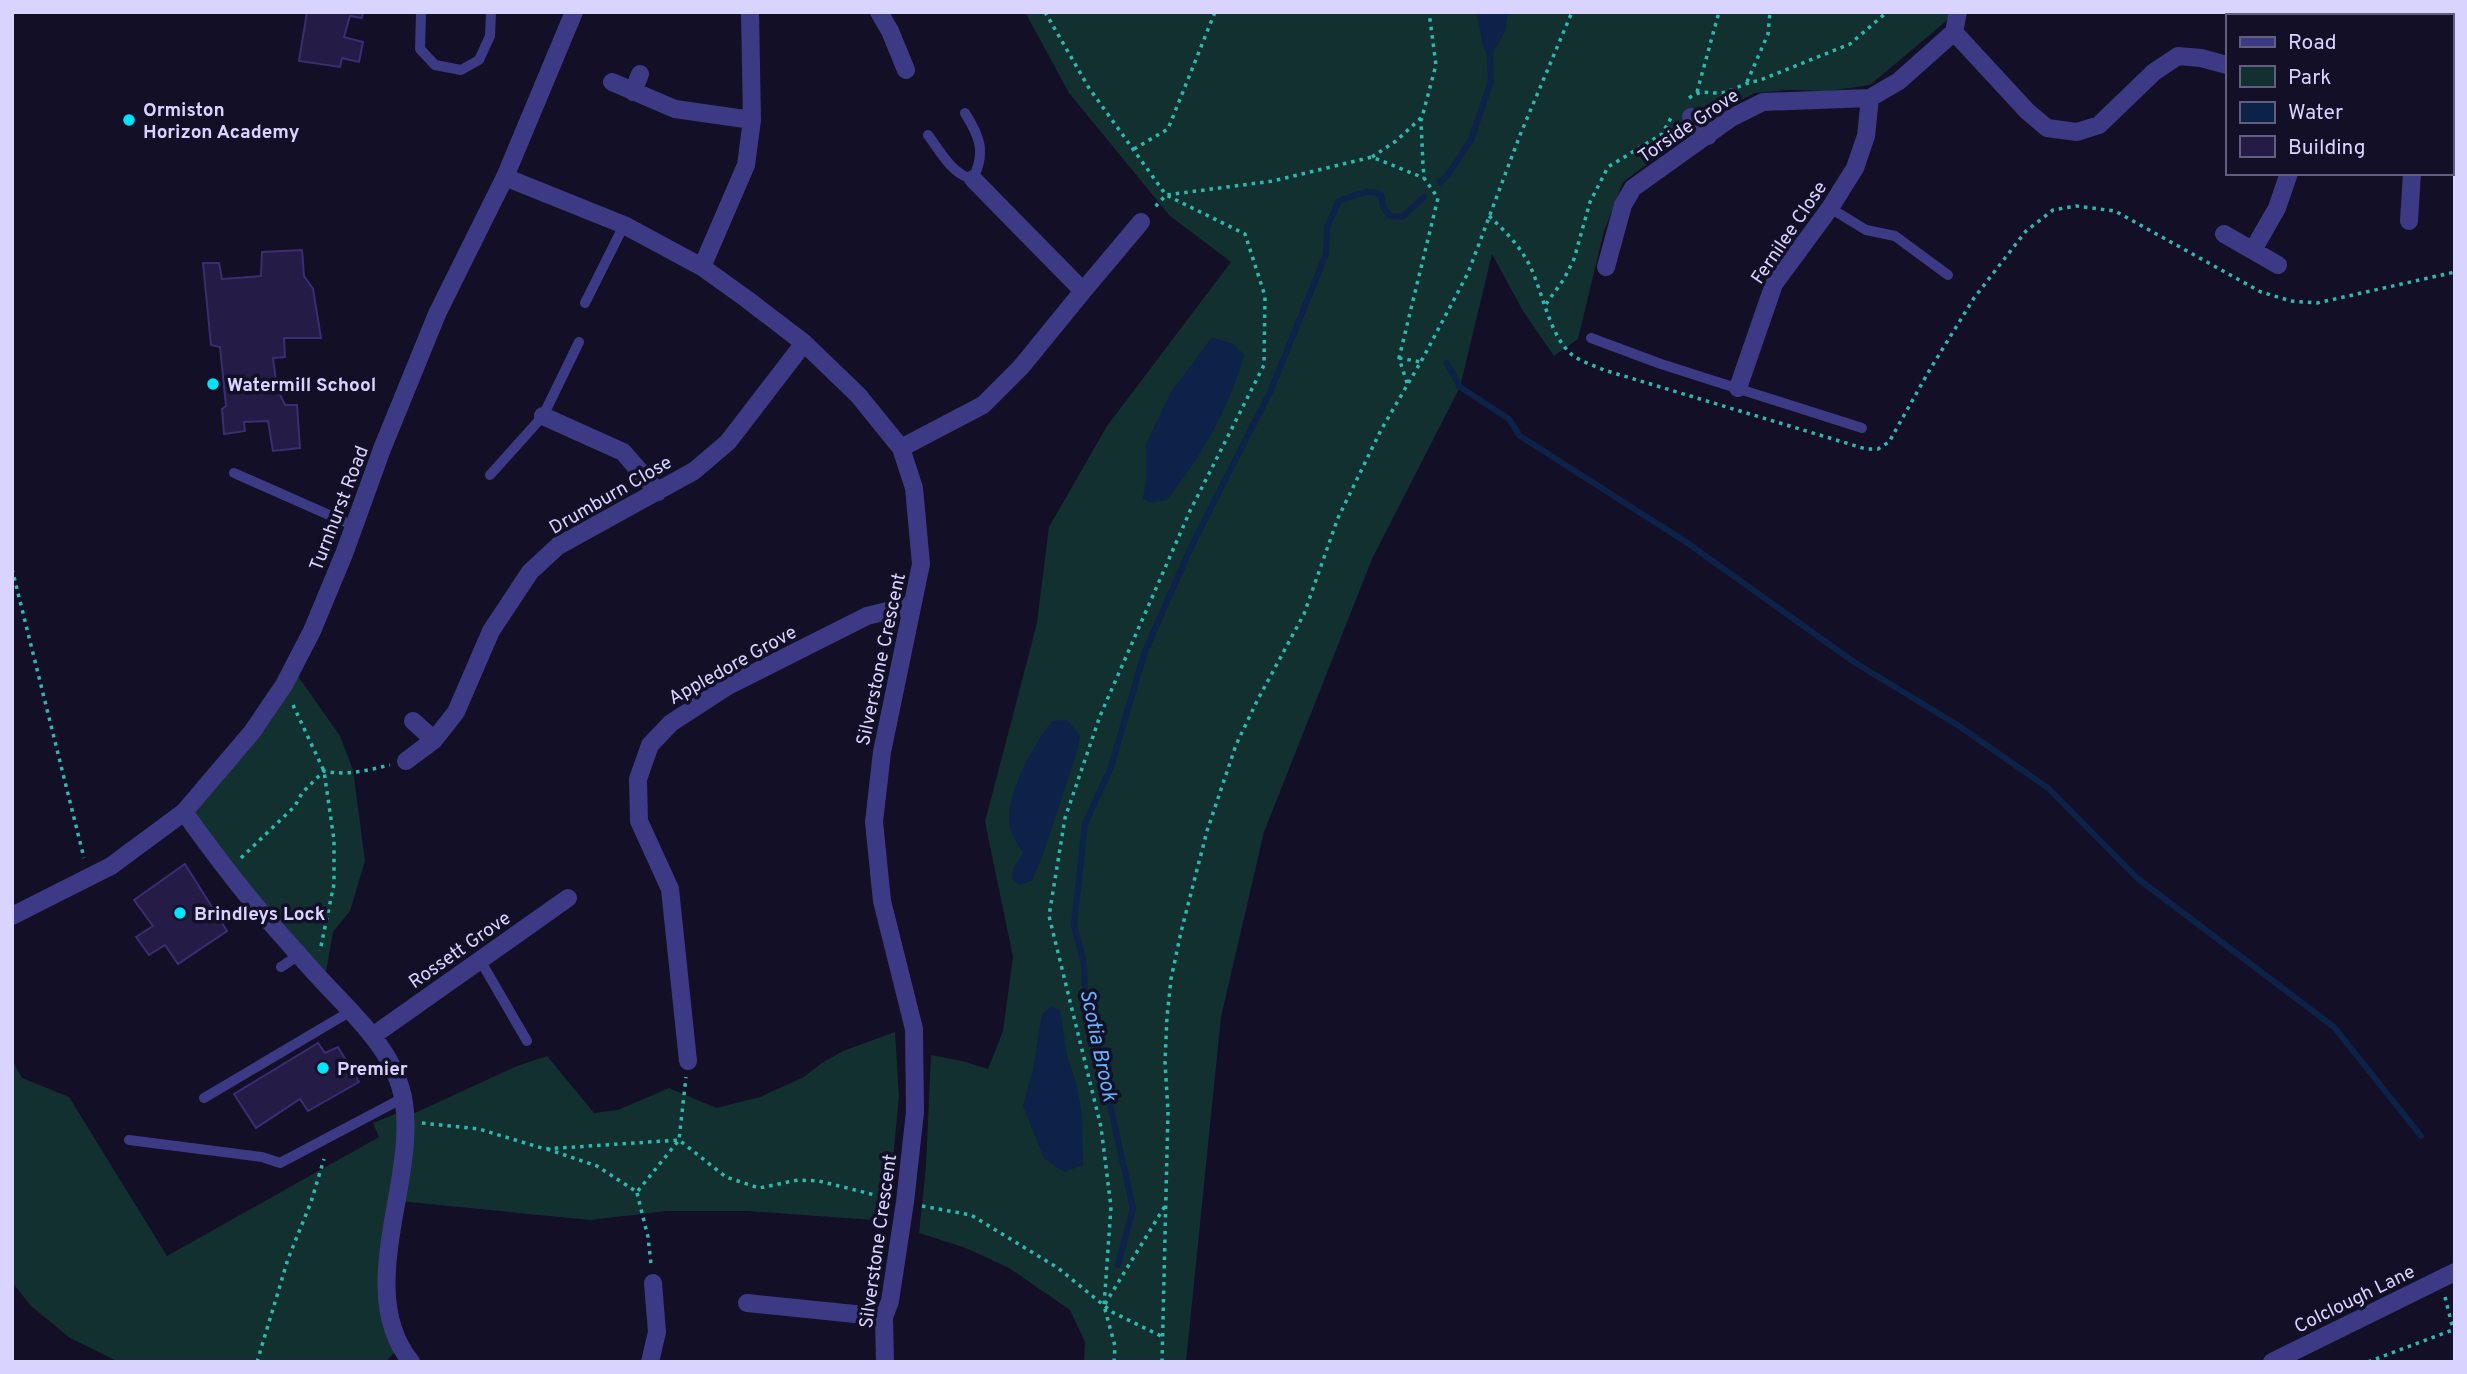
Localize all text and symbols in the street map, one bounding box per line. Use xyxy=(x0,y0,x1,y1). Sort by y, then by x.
legend xyxy=(2226,14,2453,175)
text: Road xyxy=(2288,30,2337,57)
text: Park xyxy=(2288,65,2331,92)
street label: Torside Grove xyxy=(1634,84,1744,169)
place label: Ormiston Horizon Academy xyxy=(143,99,300,145)
text: Water xyxy=(2288,100,2343,127)
marker: Ormiston Horizon Academy xyxy=(121,112,137,128)
text: Building xyxy=(2288,135,2366,162)
street label: Fernilee Close xyxy=(1746,177,1833,289)
place label: Watermill School xyxy=(227,374,376,398)
marker: Watermill School xyxy=(205,376,221,392)
street label: Turnhurst Road xyxy=(305,443,375,575)
street label: Drumburn Close xyxy=(545,451,677,541)
street label: Silverstone Crescent xyxy=(852,571,912,748)
street label: Appledore Grove xyxy=(665,621,801,711)
place label: Brindleys Lock xyxy=(194,903,326,927)
marker: Brindleys Lock xyxy=(172,905,188,921)
street label: Rossett Grove xyxy=(404,907,516,995)
water label: Scotia Brook xyxy=(1072,987,1123,1104)
place label: Premier xyxy=(337,1058,408,1082)
marker: Premier xyxy=(315,1060,331,1076)
street label: Silverstone Crescent xyxy=(855,1152,903,1330)
street label: Colclough Lane xyxy=(2290,1260,2419,1339)

